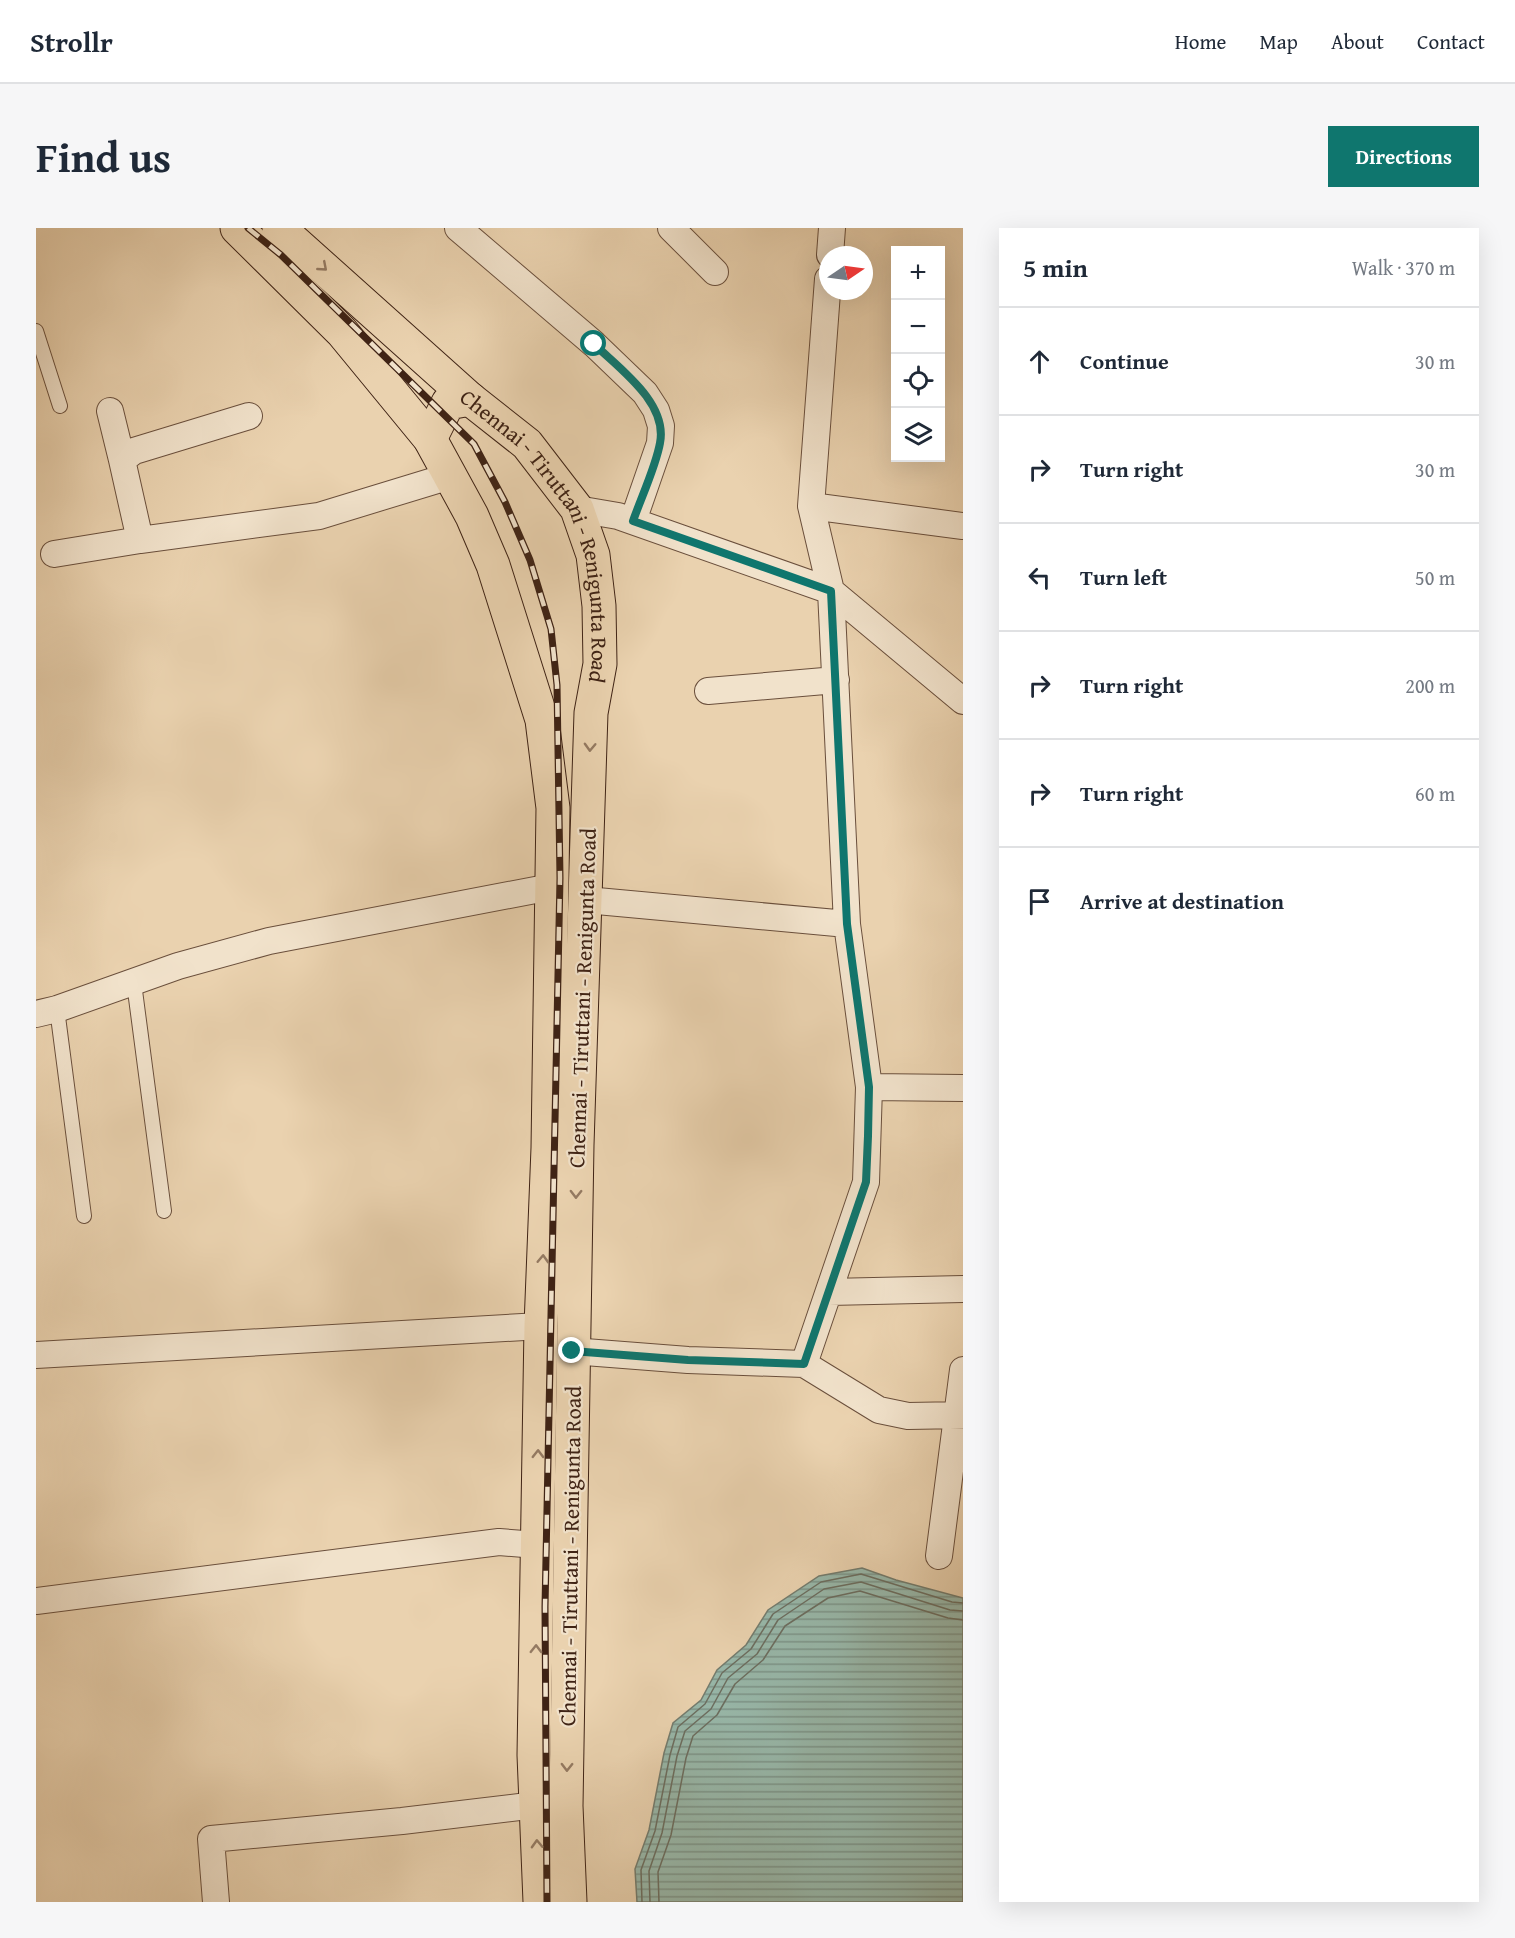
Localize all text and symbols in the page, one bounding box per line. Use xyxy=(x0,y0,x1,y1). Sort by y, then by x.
text: Strollr xyxy=(30,21,113,62)
text: Home xyxy=(1175,26,1226,57)
text: Map xyxy=(1259,26,1298,57)
text: About xyxy=(1331,26,1384,57)
text: Contact xyxy=(1417,26,1485,57)
text: Find us xyxy=(36,126,171,187)
button: Directions xyxy=(1328,126,1479,187)
north arrow xyxy=(819,246,873,300)
map controls xyxy=(891,246,945,462)
button: + xyxy=(891,246,945,300)
text: 5 min xyxy=(1023,248,1088,287)
text: Walk · 370 m xyxy=(1352,253,1455,282)
one-way arrow xyxy=(316,260,327,271)
button: − xyxy=(891,300,945,354)
route start xyxy=(580,330,606,356)
icon: ahead xyxy=(1023,345,1056,378)
text: Continue xyxy=(1080,345,1169,377)
text: 30 m xyxy=(1415,347,1455,376)
button: locate xyxy=(891,354,945,408)
street label: Chennai - Tiruttani - Renigunta Road xyxy=(453,381,616,686)
button: layers xyxy=(891,408,945,462)
icon: right xyxy=(1023,453,1056,486)
text: Turn right xyxy=(1080,453,1183,485)
text: 30 m xyxy=(1415,455,1455,484)
icon: left xyxy=(1023,561,1056,594)
text: Turn left xyxy=(1080,561,1167,593)
text: 50 m xyxy=(1415,563,1455,592)
icon: right xyxy=(1023,669,1056,702)
text: Turn right xyxy=(1080,669,1183,701)
text: 200 m xyxy=(1405,671,1455,700)
one-way arrow xyxy=(583,742,596,751)
icon: right xyxy=(1023,777,1056,810)
text: Turn right xyxy=(1080,777,1183,809)
text: 60 m xyxy=(1415,779,1455,808)
street label: Chennai - Tiruttani - Renigunta Road xyxy=(560,827,604,1169)
icon: arrive xyxy=(1023,885,1056,918)
text: Arrive at destination xyxy=(1080,885,1284,917)
one-way arrow xyxy=(570,1189,582,1198)
one-way arrow xyxy=(537,1254,550,1263)
route end xyxy=(558,1337,584,1363)
street label: Chennai - Tiruttani - Renigunta Road xyxy=(551,1385,589,1726)
one-way arrow xyxy=(532,1449,545,1458)
one-way arrow xyxy=(530,1644,542,1653)
one-way arrow xyxy=(561,1762,573,1771)
one-way arrow xyxy=(531,1839,544,1848)

